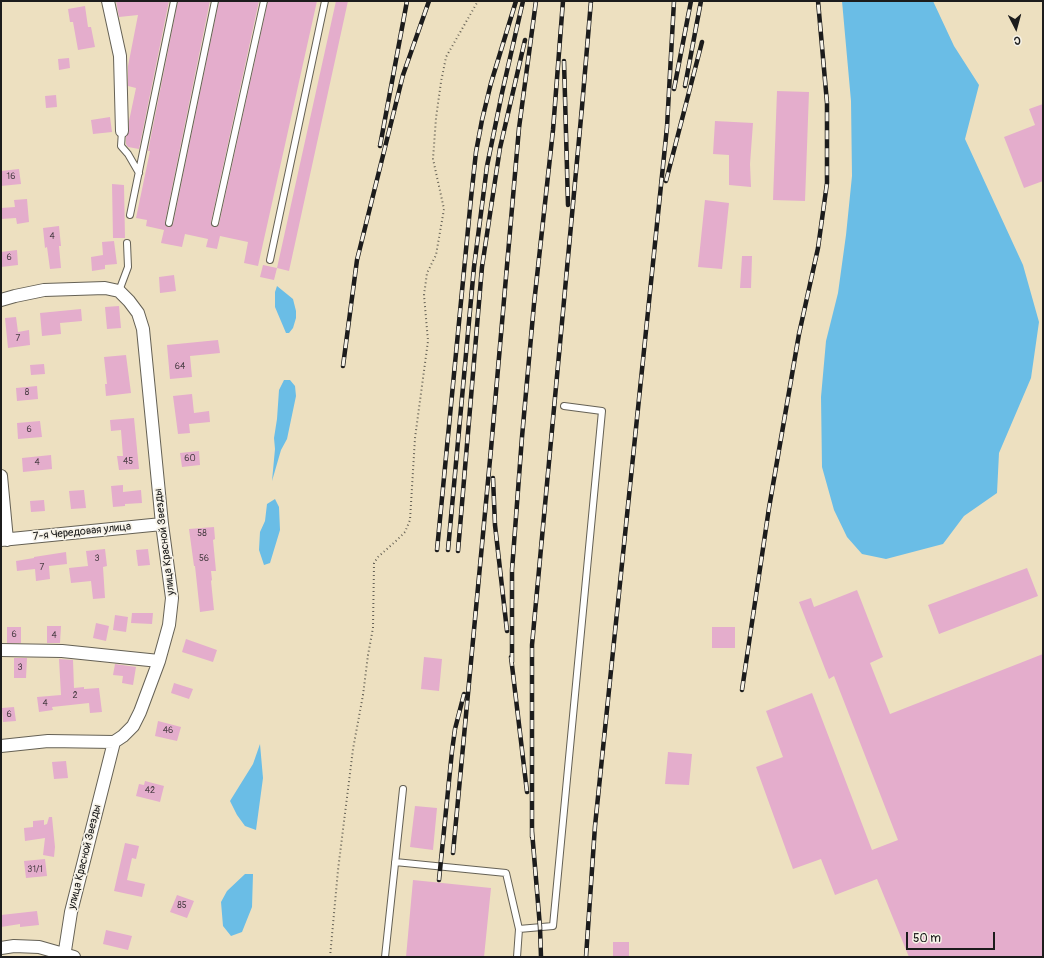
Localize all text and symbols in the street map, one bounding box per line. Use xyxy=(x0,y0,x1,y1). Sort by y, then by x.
north arrow xyxy=(996,8,1036,48)
text: С xyxy=(1013,34,1021,47)
house number: 16 xyxy=(7,172,15,182)
house number: 4 xyxy=(49,232,55,242)
house number: 6 xyxy=(6,253,12,263)
house number: 7 xyxy=(16,334,20,344)
house number: 64 xyxy=(175,362,185,372)
house number: 8 xyxy=(25,388,29,398)
house number: 6 xyxy=(26,425,32,435)
house number: 60 xyxy=(184,454,196,464)
house number: 45 xyxy=(123,457,133,467)
house number: 4 xyxy=(34,458,40,468)
street label: улица Красной Звезды xyxy=(152,488,178,596)
street label: 7-я Чередовая улица xyxy=(32,520,132,544)
house number: 58 xyxy=(197,529,207,539)
house number: 3 xyxy=(94,554,100,564)
house number: 56 xyxy=(199,554,209,564)
house number: 7 xyxy=(40,563,44,573)
house number: 6 xyxy=(11,630,17,640)
house number: 4 xyxy=(51,631,57,641)
house number: 3 xyxy=(17,663,23,673)
house number: 2 xyxy=(72,691,78,701)
house number: 4 xyxy=(42,699,48,709)
house number: 6 xyxy=(6,710,12,720)
house number: 46 xyxy=(163,726,173,736)
house number: 42 xyxy=(145,786,155,796)
street label: улица Красной Звезды xyxy=(66,803,104,911)
house number: 31/1 xyxy=(27,865,43,875)
house number: 85 xyxy=(177,901,187,911)
scale bar xyxy=(908,924,997,950)
text: 50 m xyxy=(913,931,941,946)

